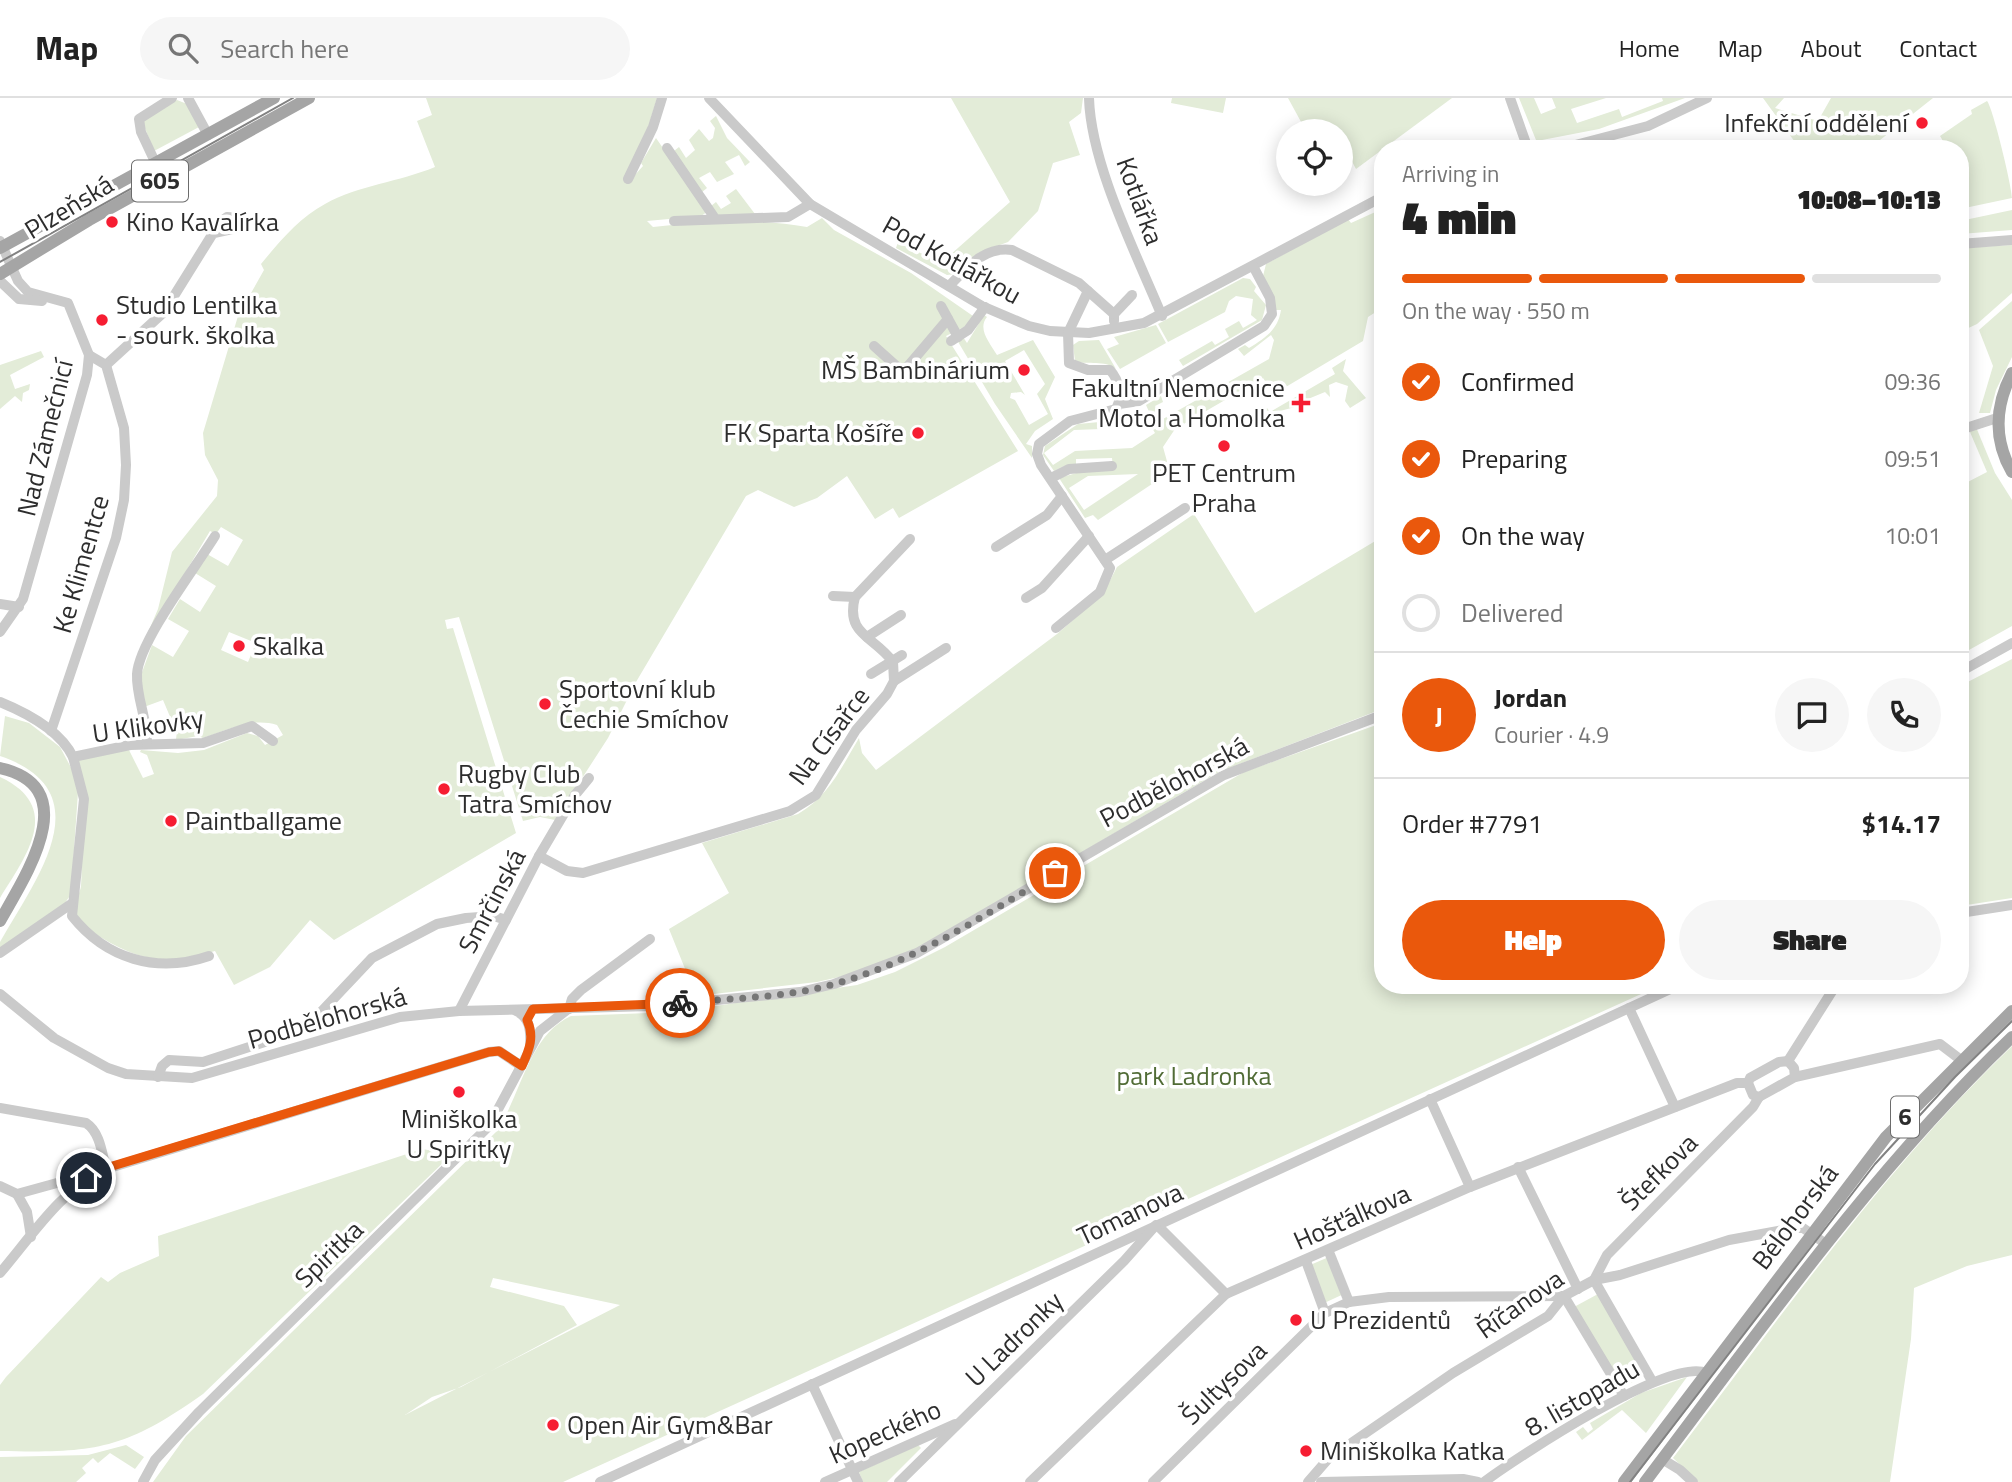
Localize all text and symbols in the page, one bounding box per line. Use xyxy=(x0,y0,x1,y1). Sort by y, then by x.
search box xyxy=(140,17,630,80)
text: Map xyxy=(35,23,98,73)
icon: search xyxy=(164,29,202,67)
text: Search here xyxy=(220,29,349,68)
text: Home xyxy=(1619,30,1680,66)
text: Map xyxy=(1718,30,1763,66)
text: About xyxy=(1801,30,1861,66)
text: Contact xyxy=(1899,30,1977,66)
place label: Infekční oddělení xyxy=(1724,103,1910,142)
marker: Infekční oddělení xyxy=(1914,115,1930,131)
map controls xyxy=(1276,119,1353,196)
button: locate xyxy=(1276,119,1353,196)
street label: Kotlářka xyxy=(1107,152,1174,250)
text: Arriving in xyxy=(1402,156,1499,191)
road number: 605 xyxy=(132,160,188,202)
street label: Plzeňská xyxy=(17,165,121,248)
text: 10:08–10:13 xyxy=(1797,180,1941,219)
text: 4 min xyxy=(1402,182,1516,252)
place label: Kino Kavalírka xyxy=(126,202,279,241)
street label: Pod Kotlářkou xyxy=(876,205,1029,314)
marker: Kino Kavalírka xyxy=(104,214,120,230)
place label: Studio Lentilka - sourk. školka xyxy=(116,285,277,354)
text: On the way · 550 m xyxy=(1402,293,1590,328)
marker: Studio Lentilka - sourk. školka xyxy=(94,312,110,328)
place label: MŠ Bambinárium xyxy=(821,350,1010,389)
street label: Nad Zámečnicí xyxy=(6,353,83,520)
marker: MŠ Bambinárium xyxy=(1016,362,1032,378)
text: Confirmed xyxy=(1461,362,1575,401)
icon: check xyxy=(1402,363,1440,401)
text: 09:36 xyxy=(1884,364,1941,399)
place label: Fakultní Nemocnice Motol a Homolka xyxy=(1071,368,1285,437)
marker: Fakultní Nemocnice Motol a Homolka xyxy=(1291,393,1311,413)
place label: FK Sparta Košíře xyxy=(723,413,904,452)
marker: FK Sparta Košíře xyxy=(910,425,926,441)
marker: PET Centrum Praha xyxy=(1216,438,1232,454)
text: Preparing xyxy=(1461,439,1567,478)
icon: check xyxy=(1402,440,1440,478)
text: 09:51 xyxy=(1884,441,1941,476)
place label: PET Centrum Praha xyxy=(1152,453,1296,522)
street label: Ke Klimentce xyxy=(42,490,119,637)
text: On the way xyxy=(1461,516,1585,555)
icon: check xyxy=(1402,517,1440,555)
text: 10:01 xyxy=(1884,518,1941,553)
text: Delivered xyxy=(1461,593,1564,632)
place label: Skalka xyxy=(253,626,324,665)
marker: Skalka xyxy=(231,638,247,654)
place label: Sportovní klub Čechie Smíchov xyxy=(559,669,729,738)
street label: Na Císařce xyxy=(779,678,879,793)
text: Jordan xyxy=(1494,678,1567,717)
button: chat xyxy=(1775,678,1849,752)
button: phone xyxy=(1867,678,1941,752)
marker: Sportovní klub Čechie Smíchov xyxy=(537,696,553,712)
text: J xyxy=(1435,696,1443,735)
street label: U Klikovky xyxy=(90,698,206,753)
text: Courier · 4.9 xyxy=(1494,717,1609,752)
street label: Podbělohorská xyxy=(1092,726,1255,837)
place label: Rugby Club Tatra Smíchov xyxy=(458,754,612,823)
marker: Rugby Club Tatra Smíchov xyxy=(436,781,452,797)
place label: Paintballgame xyxy=(185,801,342,840)
text: Order #7791 xyxy=(1402,804,1542,843)
text: $14.17 xyxy=(1862,804,1941,843)
marker: Paintballgame xyxy=(163,813,179,829)
street label: Smrčinská xyxy=(448,842,535,960)
pin xyxy=(1025,843,1085,903)
icon: bag xyxy=(1036,854,1074,892)
button: Help xyxy=(1402,900,1665,980)
button: Share xyxy=(1679,900,1941,980)
courier xyxy=(645,968,715,1038)
street label: Podbělohorská xyxy=(243,976,411,1059)
icon: bike xyxy=(661,984,699,1022)
park label: park Ladronka xyxy=(1117,1056,1271,1095)
marker: Miniškolka U Spiritky xyxy=(451,1084,467,1100)
road number: 6 xyxy=(1891,1097,1919,1138)
place label: Miniškolka U Spiritky xyxy=(401,1099,517,1168)
street label: Štefkova xyxy=(1611,1124,1706,1219)
pin xyxy=(56,1148,116,1208)
street label: Bělohorská xyxy=(1742,1156,1847,1278)
icon: home xyxy=(67,1159,105,1197)
street label: Tomanova xyxy=(1071,1172,1189,1255)
street label: Hošťálkova xyxy=(1287,1173,1417,1260)
street label: Spiritka xyxy=(285,1211,372,1296)
street label: Říčanova xyxy=(1468,1259,1571,1348)
street label: U Ladronky xyxy=(956,1282,1071,1395)
place label: U Prezidentů xyxy=(1310,1300,1451,1339)
marker: U Prezidentů xyxy=(1288,1312,1304,1328)
street label: Šultysova xyxy=(1172,1332,1275,1434)
street label: 8. listopadu xyxy=(1517,1349,1646,1446)
street label: Kopeckého xyxy=(822,1389,947,1474)
place label: Open Air Gym&Bar xyxy=(567,1405,773,1444)
marker: Open Air Gym&Bar xyxy=(545,1417,561,1433)
place label: Miniškolka Katka xyxy=(1320,1431,1505,1470)
marker: Miniškolka Katka xyxy=(1298,1443,1314,1459)

